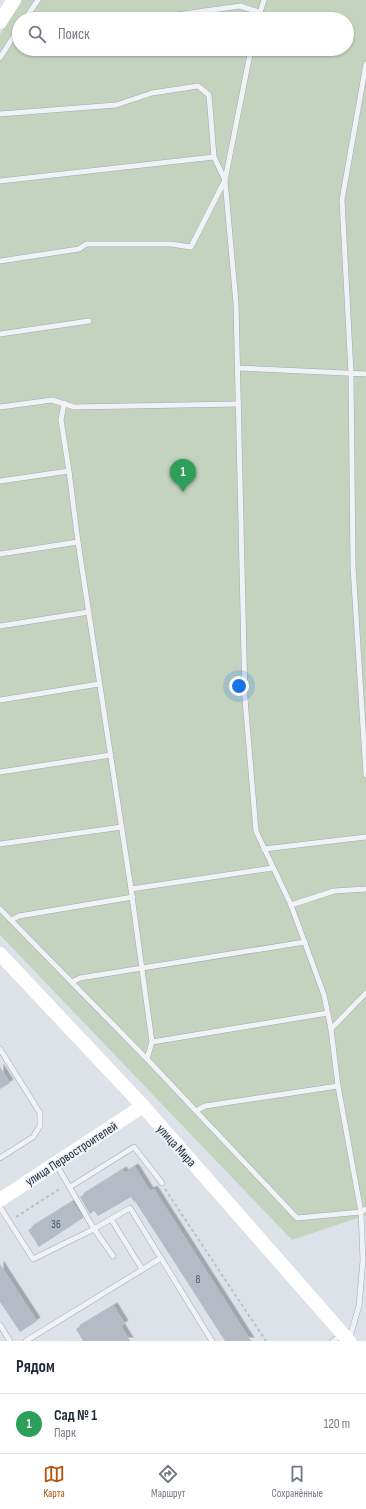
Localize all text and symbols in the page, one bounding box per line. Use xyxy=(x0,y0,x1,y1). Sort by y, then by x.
search box xyxy=(12,12,354,56)
icon: search xyxy=(26,23,48,45)
text: Поиск xyxy=(58,25,90,44)
pin: 1 xyxy=(170,459,196,492)
your location xyxy=(229,676,249,696)
street label: улица Первостроителей xyxy=(22,1118,121,1190)
street label: улица Мира xyxy=(153,1121,199,1170)
house number: 36 xyxy=(51,1218,61,1231)
house number: 8 xyxy=(196,1273,201,1286)
text: Рядом xyxy=(16,1357,55,1377)
text: Сад № 1 xyxy=(54,1406,97,1425)
text: 1 xyxy=(26,1416,32,1432)
text: 120 m xyxy=(324,1416,350,1432)
text: Парк xyxy=(54,1425,76,1441)
tab: Карта xyxy=(43,1463,65,1500)
tab: Маршрут xyxy=(151,1463,186,1500)
tab: Сохранённые xyxy=(272,1463,323,1500)

